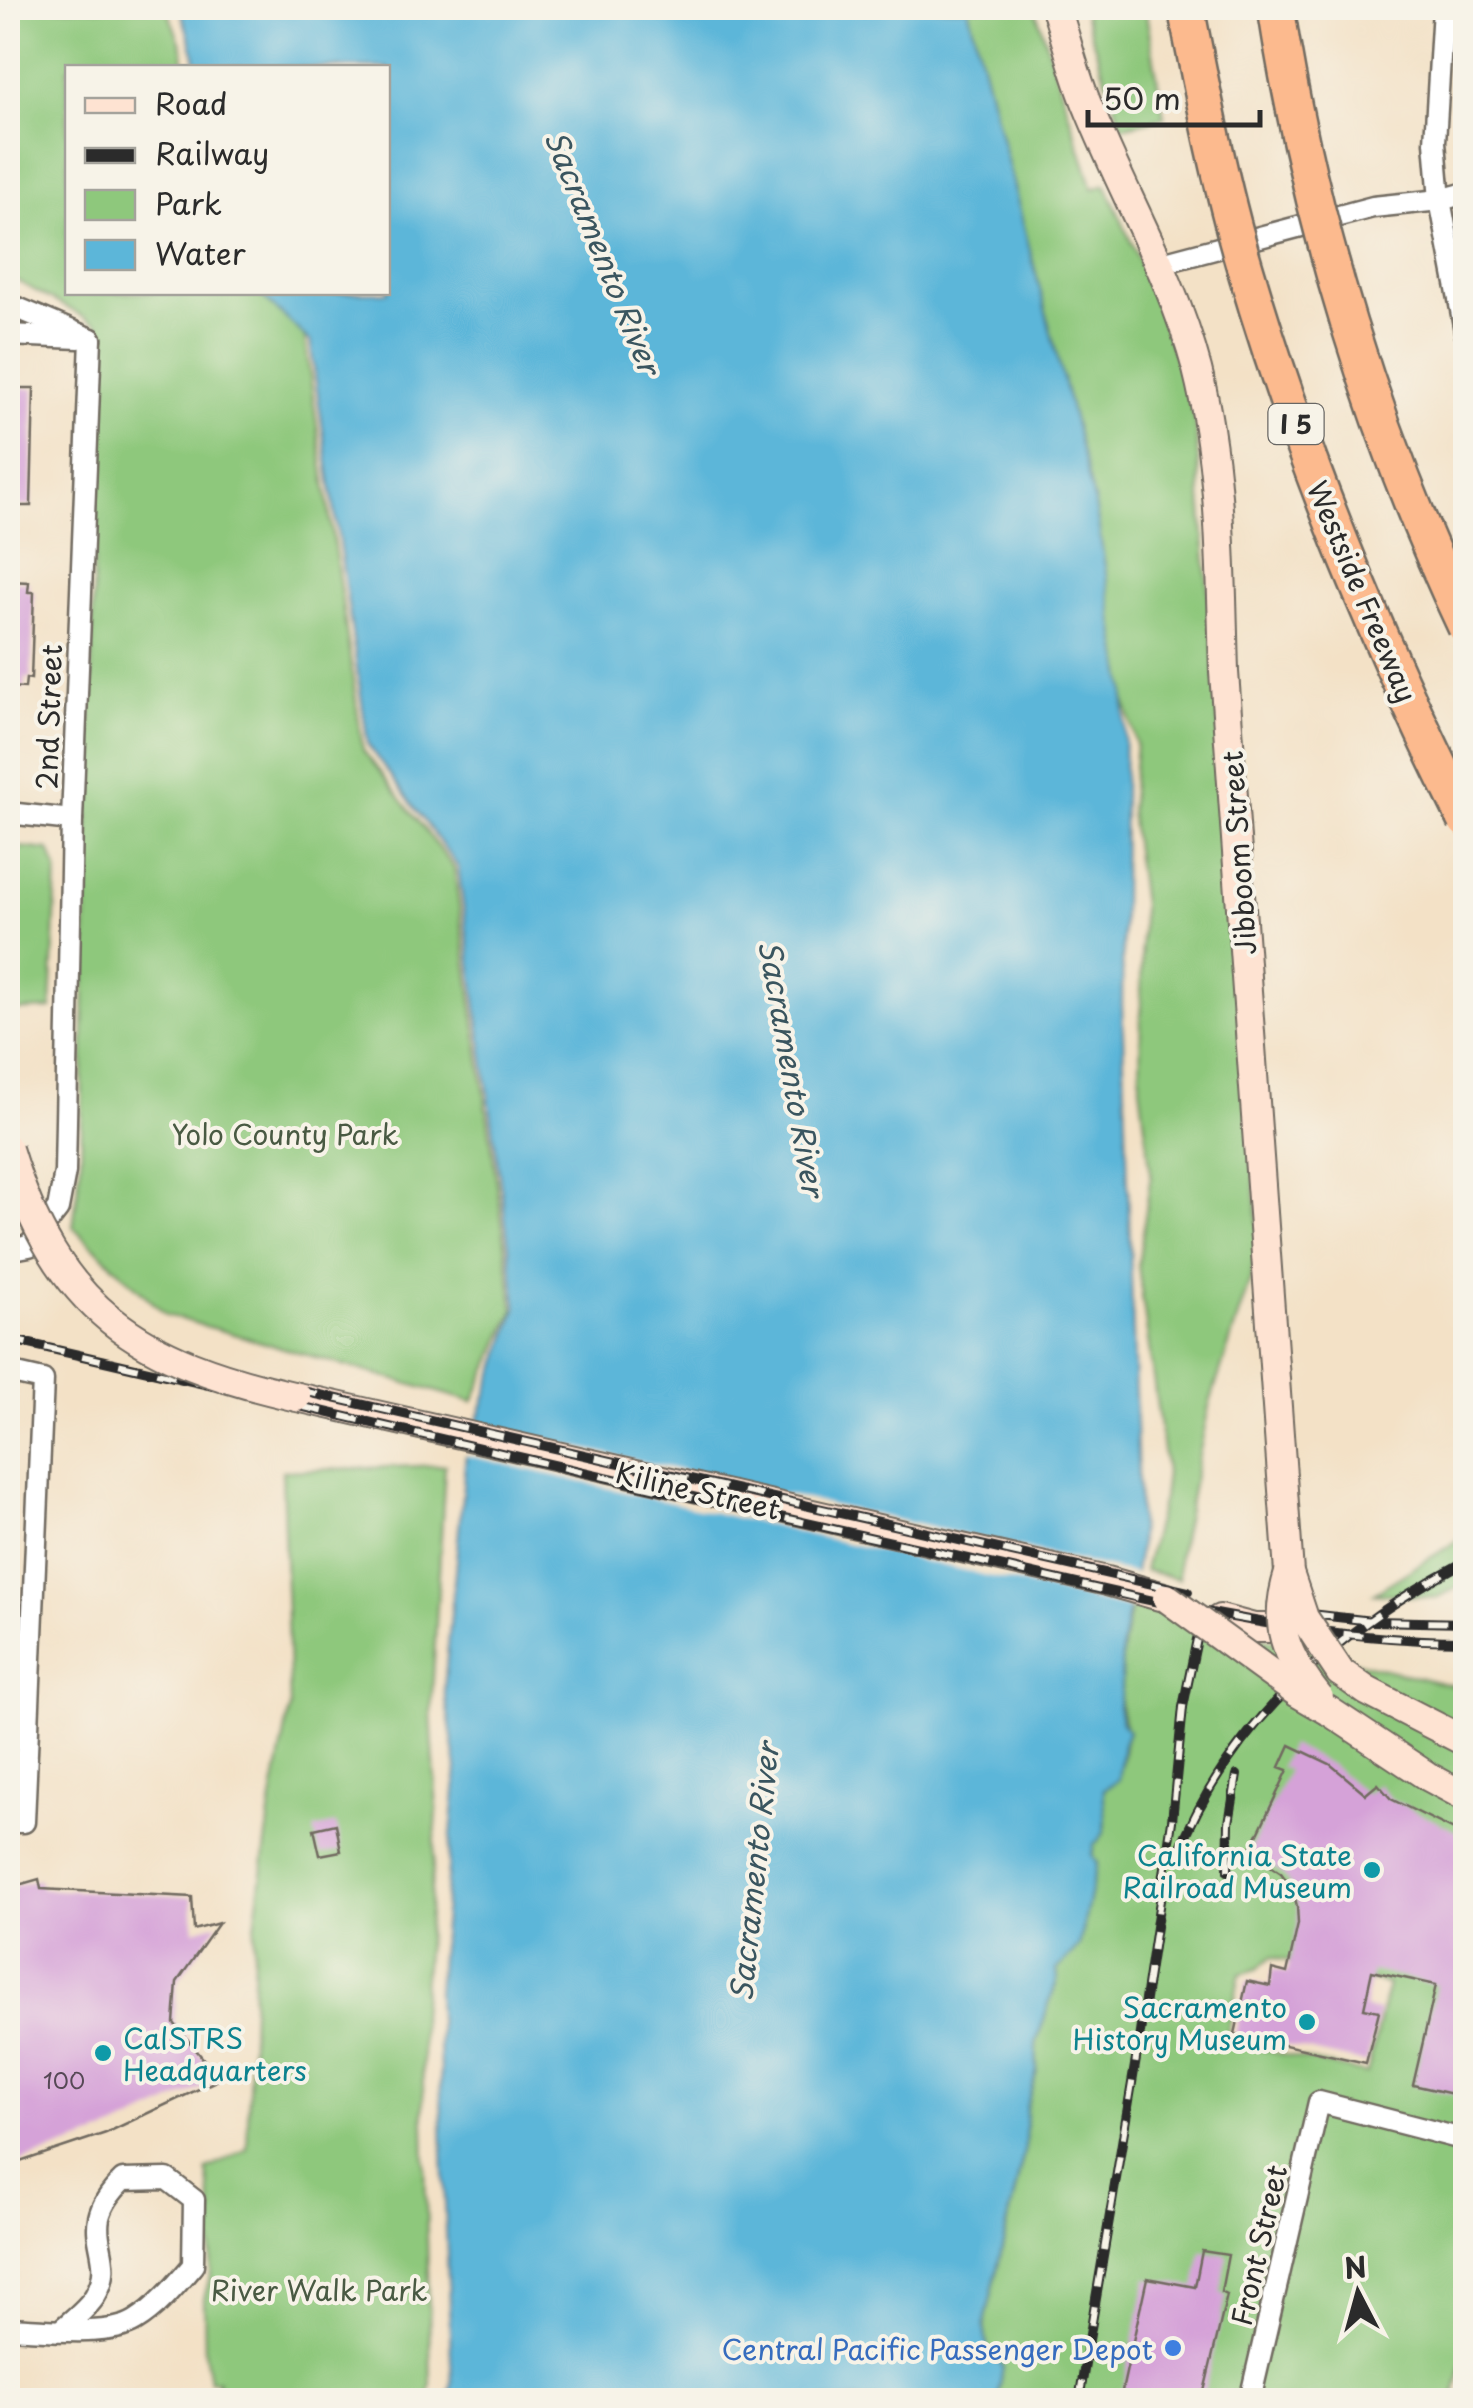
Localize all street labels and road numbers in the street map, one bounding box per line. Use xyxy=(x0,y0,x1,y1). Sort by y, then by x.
road number: I 5 xyxy=(1268,404,1324,444)
street label: Westside Freeway xyxy=(1297,474,1429,708)
street label: 2nd Street xyxy=(24,643,72,791)
street label: Jibboom Street xyxy=(1209,749,1267,957)
street label: Kiline Street xyxy=(611,1450,785,1530)
street label: Front Street xyxy=(1219,2160,1297,2330)

